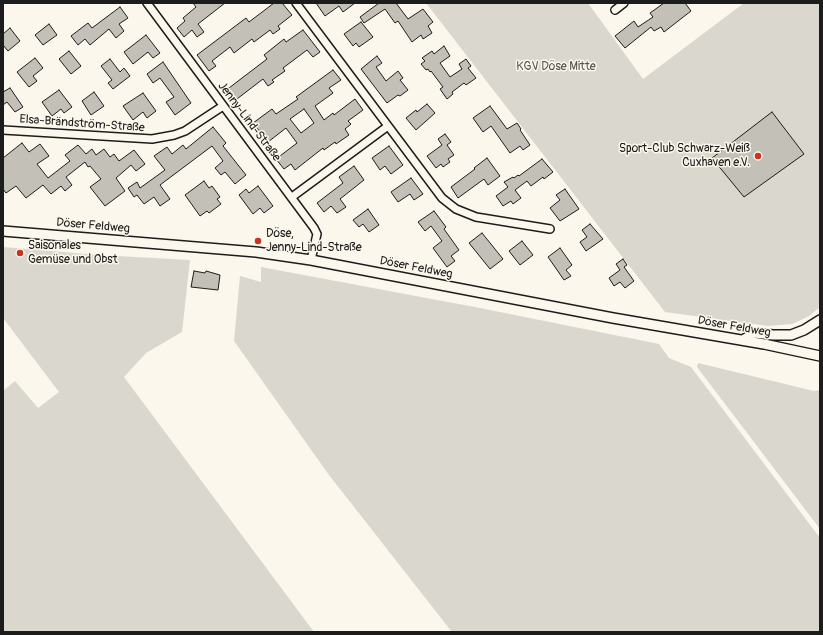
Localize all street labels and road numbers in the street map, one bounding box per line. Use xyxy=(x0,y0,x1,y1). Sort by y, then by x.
street label: Jenny-Lind-Straße xyxy=(214,79,284,165)
street label: Elsa-Brändström-Straße xyxy=(19,112,145,136)
street label: Döser Feldweg xyxy=(56,216,130,236)
street label: Döser Feldweg xyxy=(378,254,454,282)
street label: Döser Feldweg xyxy=(696,313,772,341)

